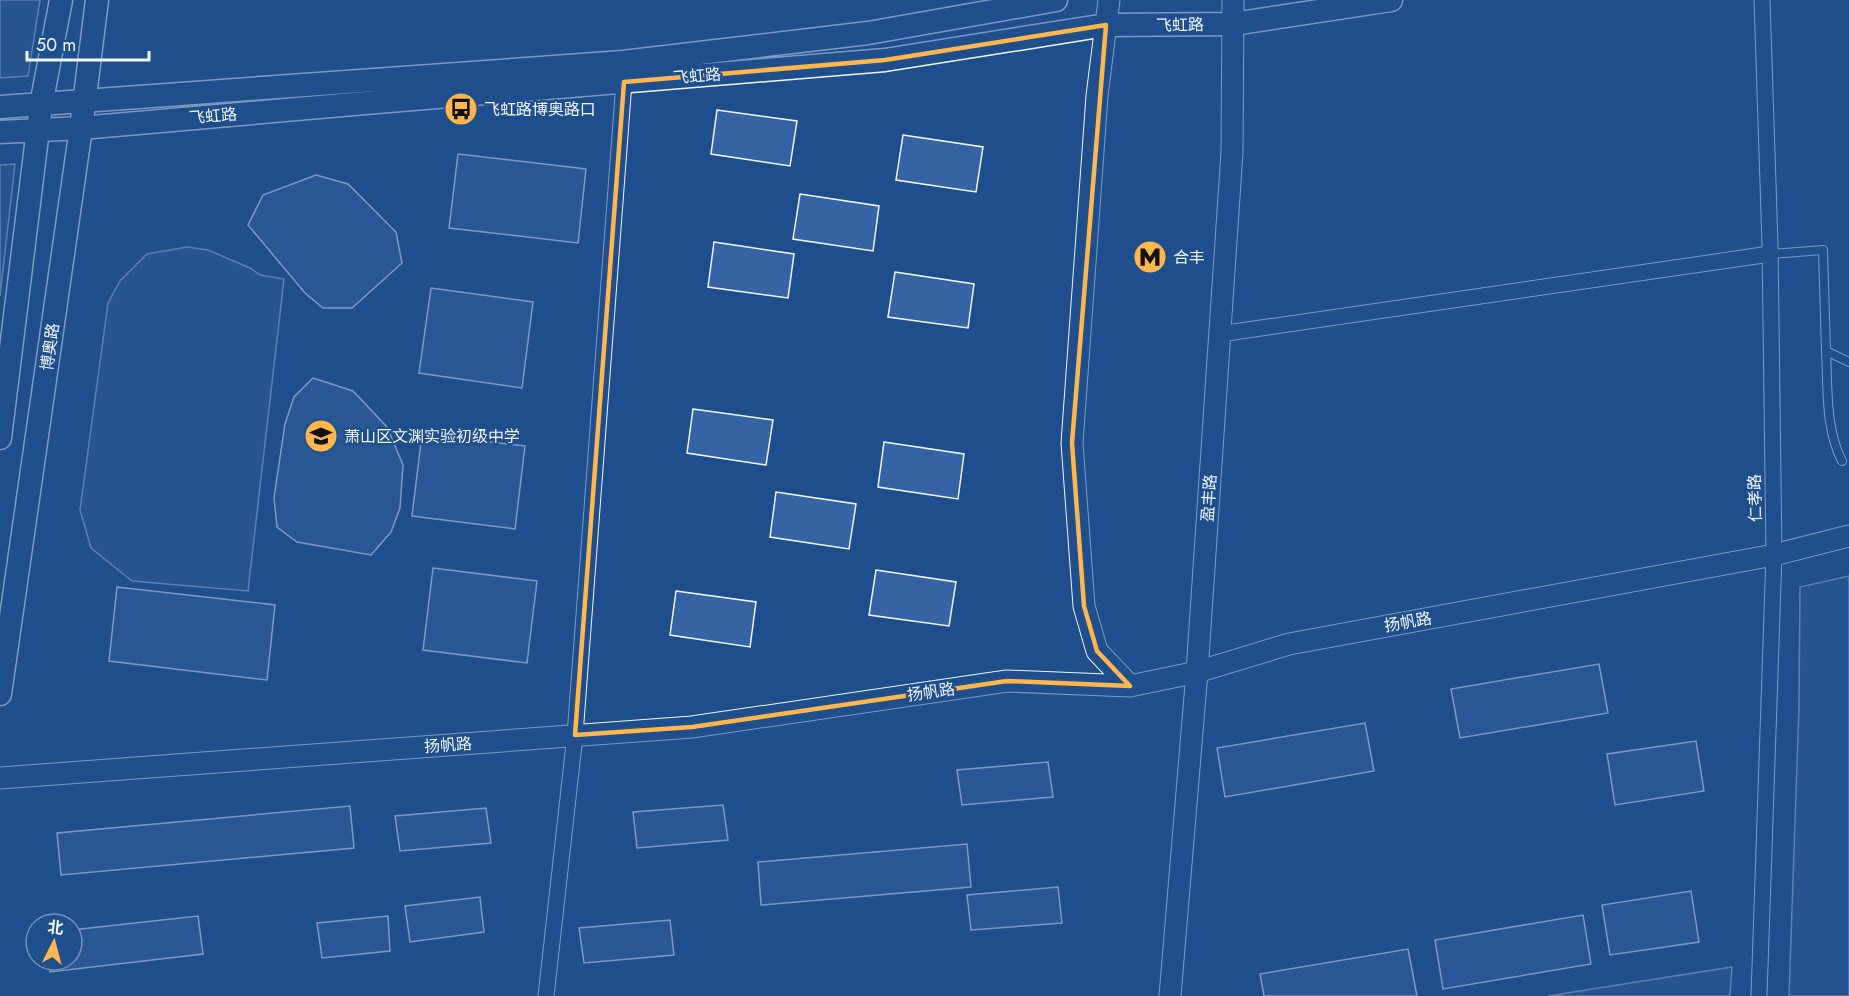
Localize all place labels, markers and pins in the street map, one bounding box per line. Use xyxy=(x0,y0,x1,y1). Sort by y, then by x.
bus stop icon: 飞虹路博奥路口 xyxy=(443,91,479,127)
place label: 飞虹路博奥路口 xyxy=(484,98,596,121)
metro station icon: 合丰 xyxy=(1132,239,1168,275)
place label: 合丰 xyxy=(1173,246,1205,269)
school or university icon: 萧山区文渊实验初级中学 xyxy=(303,418,339,454)
place label: 萧山区文渊实验初级中学 xyxy=(344,425,520,448)

